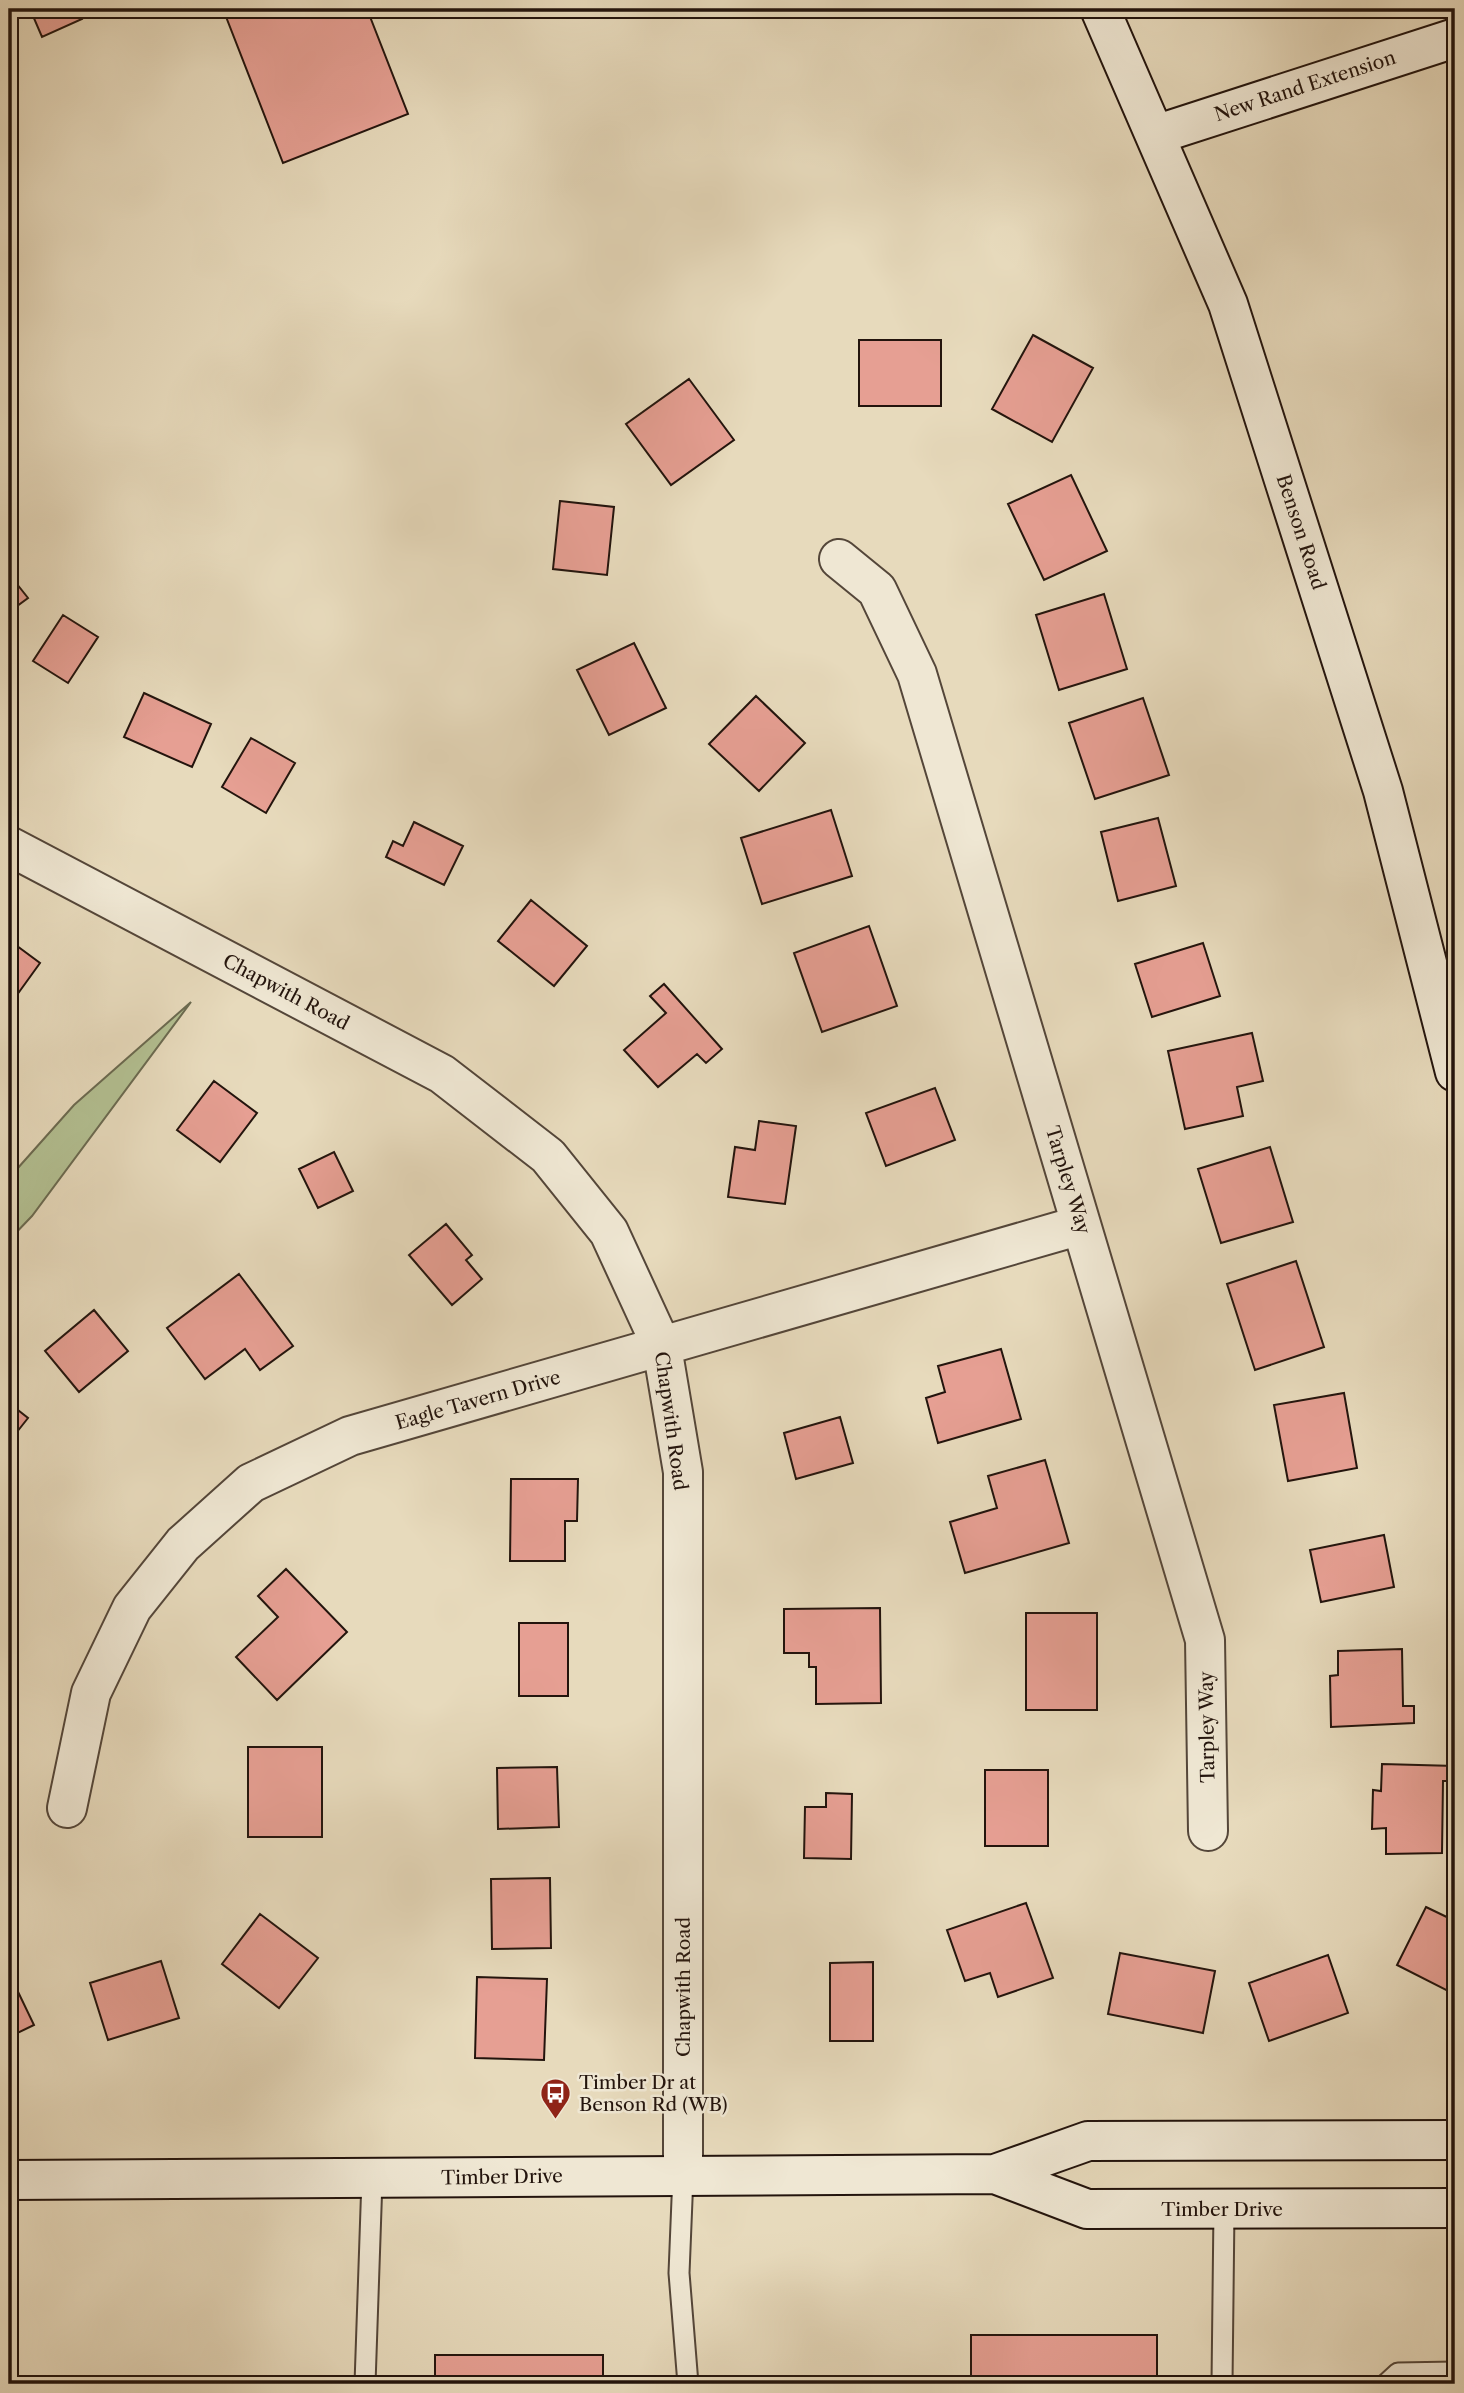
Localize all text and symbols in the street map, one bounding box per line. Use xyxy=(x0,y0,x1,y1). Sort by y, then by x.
street label: New Rand Extension xyxy=(1211,46,1399,126)
street label: Benson Road xyxy=(1272,472,1331,593)
street label: Chapwith Road xyxy=(219,949,354,1035)
street label: Tarpley Way xyxy=(1041,1123,1095,1237)
street label: Chapwith Road xyxy=(650,1350,692,1492)
street label: Eagle Tavern Drive xyxy=(393,1365,563,1435)
street label: Tarpley Way xyxy=(1195,1671,1219,1783)
street label: Chapwith Road xyxy=(672,1917,695,2057)
place label: Timber Dr at Benson Rd (WB) xyxy=(579,2071,728,2116)
bus stop icon: Timber Dr at Benson Rd (WB) xyxy=(539,2076,573,2120)
street label: Timber Drive xyxy=(441,2164,563,2190)
street label: Timber Drive xyxy=(1161,2198,1283,2221)

